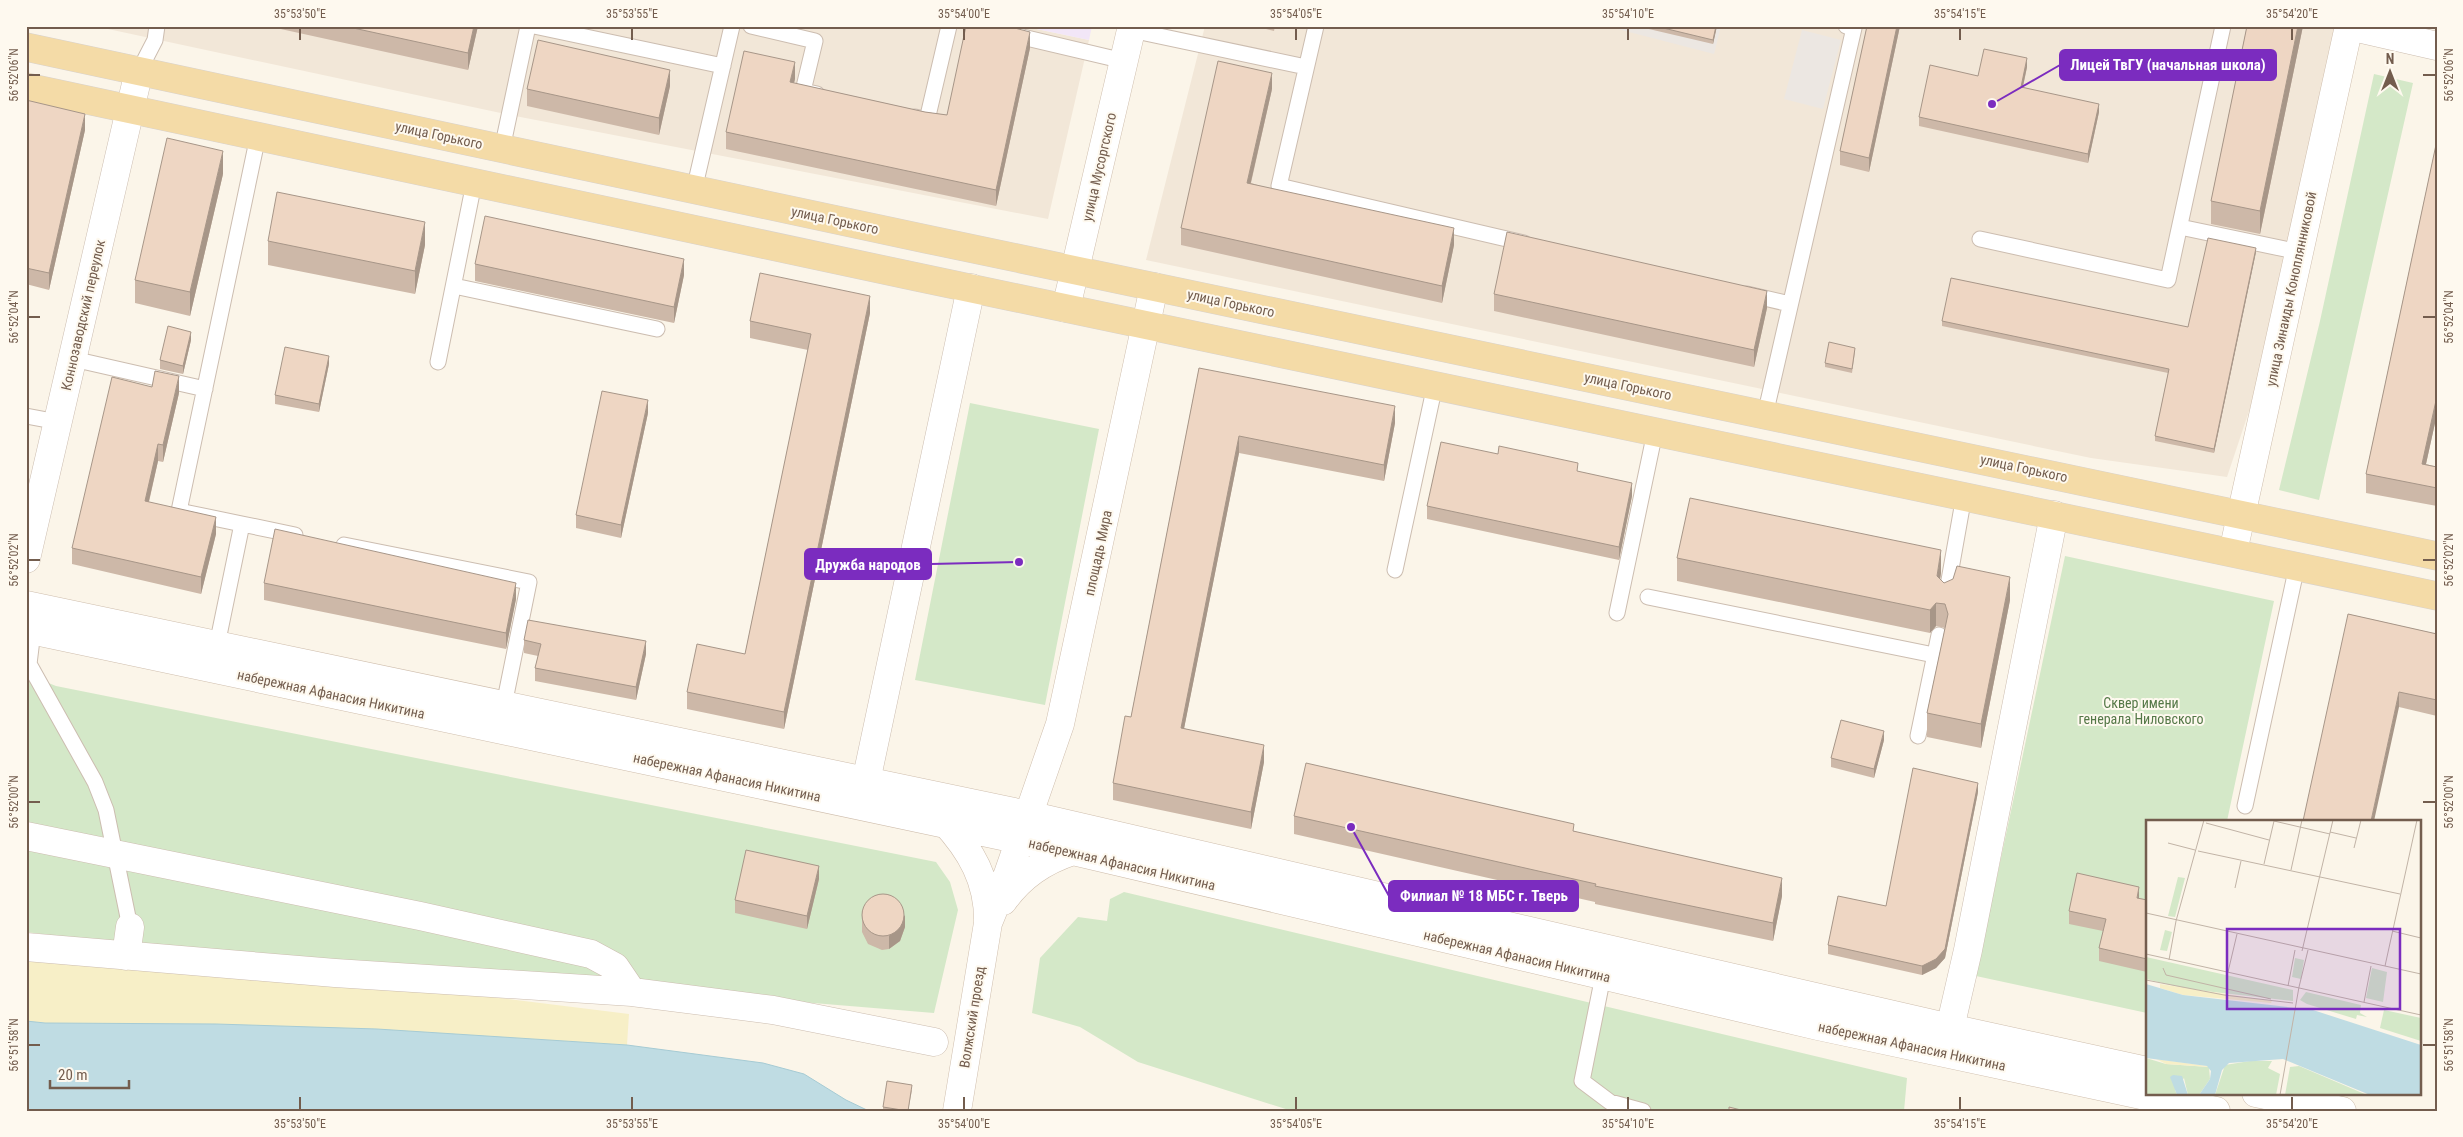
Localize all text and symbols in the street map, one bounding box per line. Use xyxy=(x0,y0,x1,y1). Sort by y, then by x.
text: 35°53'50"E xyxy=(274,7,326,21)
text: 35°53'55"E xyxy=(606,7,658,21)
text: 35°54'00"E xyxy=(938,7,990,21)
text: 35°54'05"E xyxy=(1270,7,1322,21)
text: 35°54'10"E xyxy=(1602,7,1654,21)
text: 35°54'15"E xyxy=(1934,7,1986,21)
text: 35°54'20"E xyxy=(2266,7,2318,21)
text: 56°52'06"N xyxy=(7,48,21,102)
north arrow xyxy=(2366,48,2416,98)
text: 56°52'06"N xyxy=(2442,48,2456,102)
callout: Лицей ТвГУ (начальная школа) xyxy=(2060,50,2276,80)
text: N xyxy=(2386,51,2394,67)
text: Лицей ТвГУ (начальная школа) xyxy=(2070,56,2266,74)
street label: улица Мусоргского xyxy=(1079,111,1119,223)
street label: улица Горького xyxy=(394,118,484,152)
street label: улица Зинаиды Коноплянниковой xyxy=(2263,190,2319,388)
street label: улица Горького xyxy=(790,203,880,237)
street label: Коннозаводский переулок xyxy=(58,238,108,392)
street label: улица Горького xyxy=(1186,286,1276,320)
text: 56°52'04"N xyxy=(7,290,21,344)
text: 56°52'04"N xyxy=(2442,290,2456,344)
street label: улица Горького xyxy=(1583,369,1673,403)
street label: улица Горького xyxy=(1979,451,2069,485)
street label: площадь Мира xyxy=(1081,509,1115,597)
text: 56°52'02"N xyxy=(7,533,21,587)
text: 56°52'02"N xyxy=(2442,533,2456,587)
callout: Дружба народов xyxy=(805,549,931,579)
text: Дружба народов xyxy=(815,556,921,574)
street label: набережная Афанасия Никитина xyxy=(236,666,426,722)
park label: Сквер имени генерала Ниловского xyxy=(2078,695,2204,727)
street label: набережная Афанасия Никитина xyxy=(632,749,822,805)
text: 56°52'00"N xyxy=(7,775,21,829)
text: 56°52'00"N xyxy=(2442,775,2456,829)
inset map xyxy=(2146,820,2420,1094)
street label: набережная Афанасия Никитина xyxy=(1027,835,1217,893)
callout: Филиал № 18 МБС г. Тверь xyxy=(1389,881,1578,911)
text: Филиал № 18 МБС г. Тверь xyxy=(1400,887,1569,905)
street label: набережная Афанасия Никитина xyxy=(1422,927,1612,985)
street label: Волжский проезд xyxy=(956,964,988,1069)
text: 56°51'58"N xyxy=(7,1018,21,1072)
street label: набережная Афанасия Никитина xyxy=(1817,1018,2007,1074)
text: 56°51'58"N xyxy=(2442,1018,2456,1072)
scale bar xyxy=(50,1057,129,1089)
text: 20 m xyxy=(58,1066,88,1084)
text: 35°53'50"E xyxy=(274,1117,326,1131)
text: 35°53'55"E xyxy=(606,1117,658,1131)
text: 35°54'00"E xyxy=(938,1117,990,1131)
text: 35°54'05"E xyxy=(1270,1117,1322,1131)
text: 35°54'10"E xyxy=(1602,1117,1654,1131)
text: 35°54'15"E xyxy=(1934,1117,1986,1131)
text: 35°54'20"E xyxy=(2266,1117,2318,1131)

